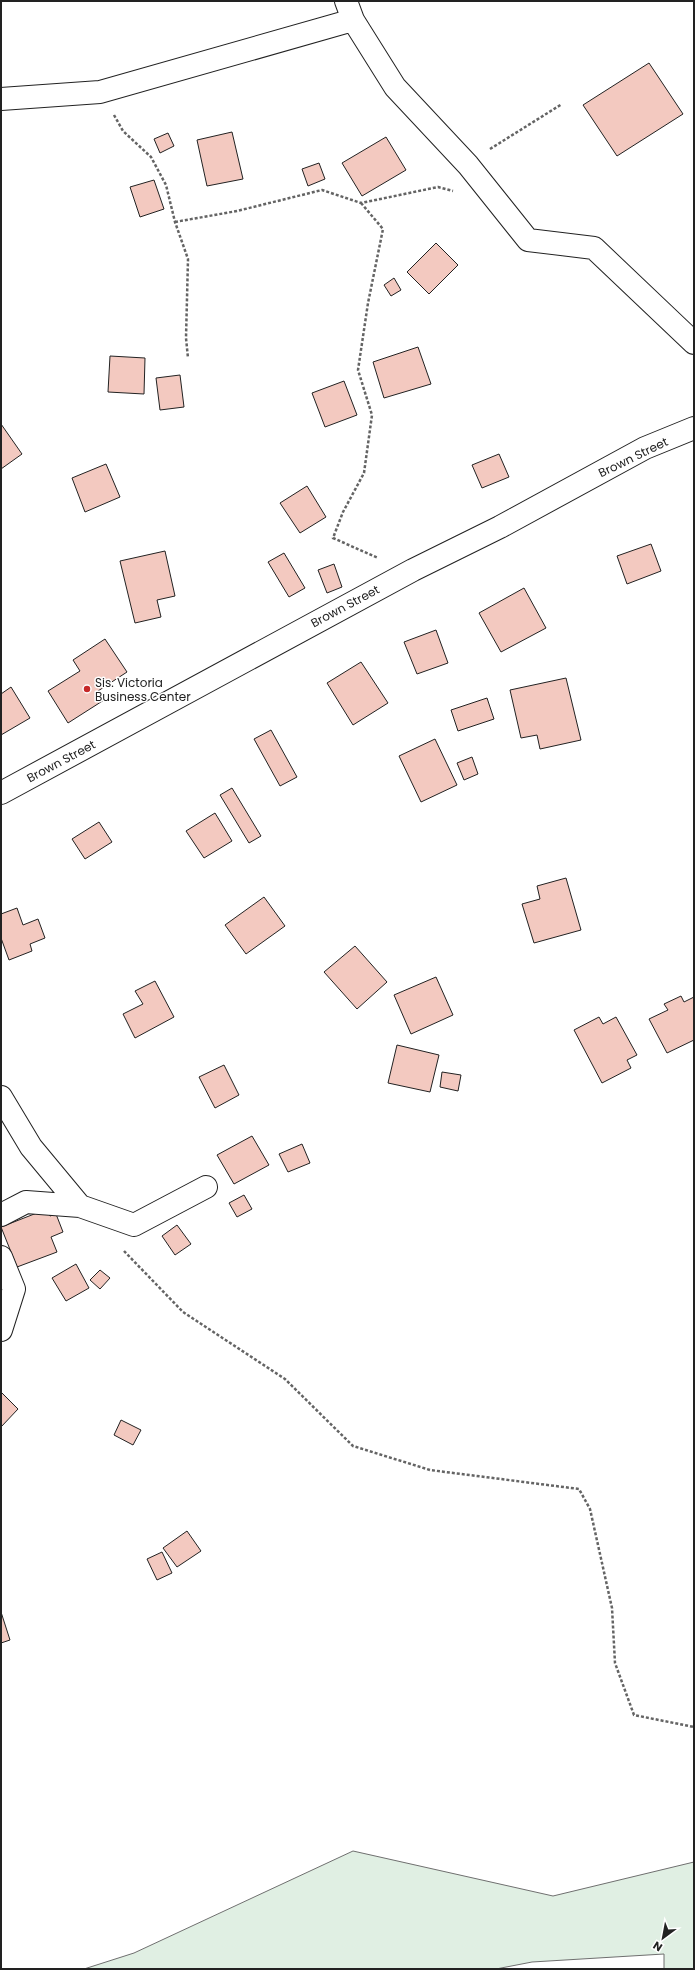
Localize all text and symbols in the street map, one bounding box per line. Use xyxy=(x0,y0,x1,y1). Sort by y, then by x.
street label: Brown Street xyxy=(595,433,671,481)
street label: Brown Street xyxy=(308,581,382,631)
place label: Sis. Victoria Business Center xyxy=(95,674,191,705)
marker: Sis. Victoria Business Center xyxy=(82,684,92,694)
street label: Brown Street xyxy=(24,736,98,786)
north arrow xyxy=(643,1918,683,1958)
text: N xyxy=(650,1938,665,1955)

